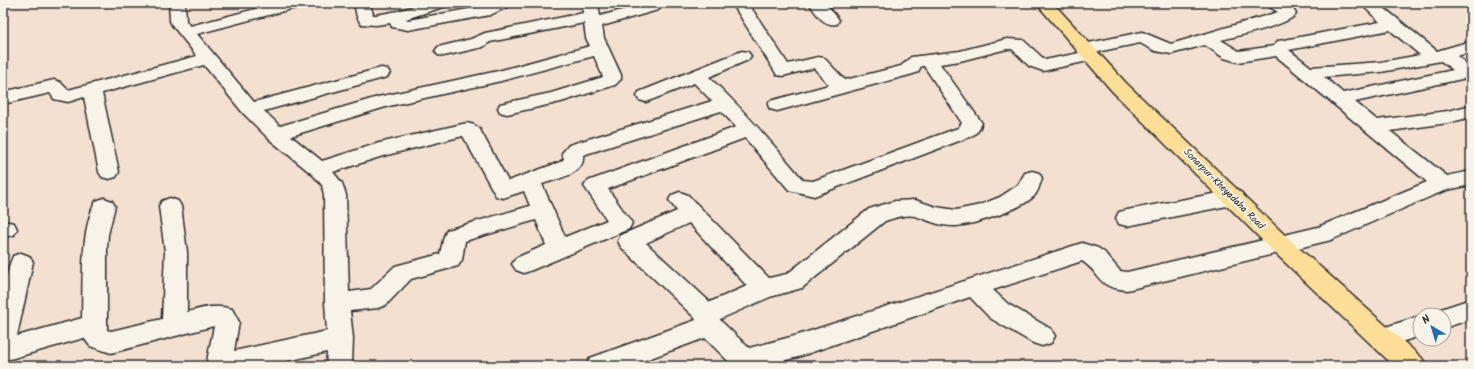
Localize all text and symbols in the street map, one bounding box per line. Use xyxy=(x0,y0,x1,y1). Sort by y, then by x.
street label: Sonarpur-Kheyadaha Road xyxy=(1180,145,1269,234)
north arrow xyxy=(1412,307,1452,347)
text: N xyxy=(1418,311,1435,329)

